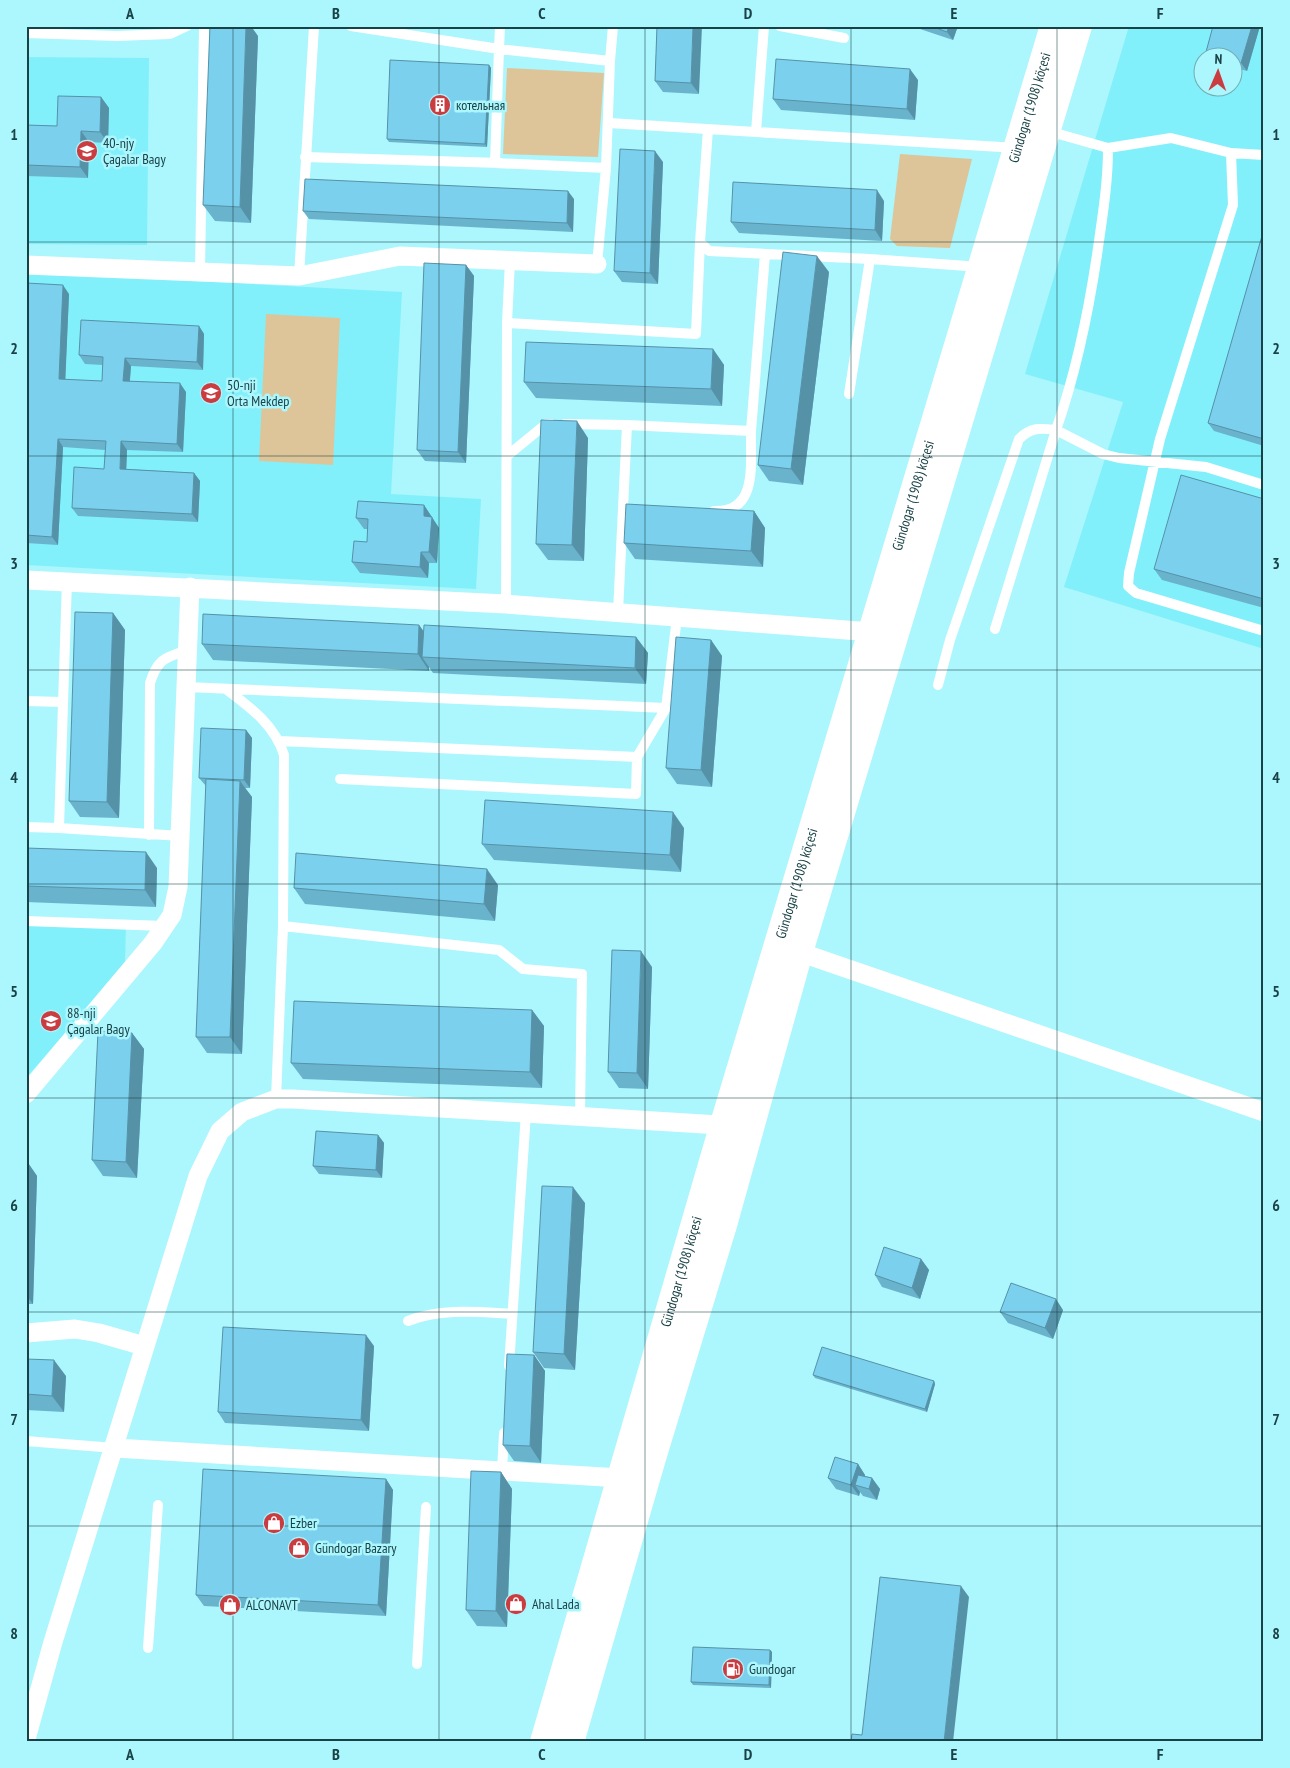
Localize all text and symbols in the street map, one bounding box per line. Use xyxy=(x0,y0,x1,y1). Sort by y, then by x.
text: A xyxy=(125,3,135,23)
text: B xyxy=(332,3,340,23)
text: C xyxy=(538,3,546,23)
text: D xyxy=(744,3,753,23)
text: E xyxy=(951,3,958,23)
text: F xyxy=(1157,3,1164,23)
north arrow xyxy=(1192,48,1242,98)
street label: Gündogar (1908) köçesi xyxy=(1004,50,1055,165)
text: N xyxy=(1214,50,1223,68)
building icon: котельная xyxy=(428,93,452,117)
place label: котельная xyxy=(456,96,505,114)
text: 1 xyxy=(10,124,18,144)
text: 1 xyxy=(1272,124,1280,144)
place label: 40-njy Çagalar Bagy xyxy=(103,134,166,168)
school or university icon: 40-njy Çagalar Bagy xyxy=(75,139,99,163)
text: 2 xyxy=(10,338,18,358)
text: 2 xyxy=(1272,338,1280,358)
place label: 50-nji Orta Mekdep xyxy=(227,376,289,410)
school or university icon: 50-nji Orta Mekdep xyxy=(199,381,223,405)
street label: Gündogar (1908) köçesi xyxy=(888,438,938,553)
text: 3 xyxy=(10,553,18,573)
text: 3 xyxy=(1272,553,1280,573)
text: 4 xyxy=(10,767,18,787)
text: 4 xyxy=(1272,767,1280,787)
street label: Gündogar (1908) köçesi xyxy=(771,826,821,941)
text: 5 xyxy=(10,981,18,1001)
text: 5 xyxy=(1272,981,1280,1001)
place label: 88-nji Çagalar Bagy xyxy=(67,1004,130,1038)
school or university icon: 88-nji Çagalar Bagy xyxy=(39,1009,63,1033)
text: 6 xyxy=(10,1195,18,1215)
text: 6 xyxy=(1272,1195,1280,1215)
street label: Gündogar (1908) köçesi xyxy=(656,1214,706,1329)
text: 7 xyxy=(10,1409,18,1429)
text: 7 xyxy=(1272,1409,1280,1429)
shop icon: Ezber xyxy=(262,1511,286,1535)
place label: Ezber xyxy=(290,1514,317,1532)
shop icon: Gündogar Bazary xyxy=(287,1536,311,1560)
place label: Gündogar Bazary xyxy=(315,1539,397,1557)
shop icon: Ahal Lada xyxy=(504,1592,528,1616)
shop icon: ALCONAVT xyxy=(218,1593,242,1617)
place label: Ahal Lada xyxy=(532,1595,580,1613)
place label: ALCONAVT xyxy=(246,1596,298,1614)
text: 8 xyxy=(10,1623,18,1643)
text: 8 xyxy=(1272,1623,1280,1643)
fuel station icon: Gundogar xyxy=(721,1657,745,1681)
place label: Gundogar xyxy=(749,1660,796,1678)
text: A xyxy=(125,1744,135,1764)
text: B xyxy=(332,1744,340,1764)
text: C xyxy=(538,1744,546,1764)
text: D xyxy=(744,1744,753,1764)
text: E xyxy=(951,1744,958,1764)
text: F xyxy=(1157,1744,1164,1764)

